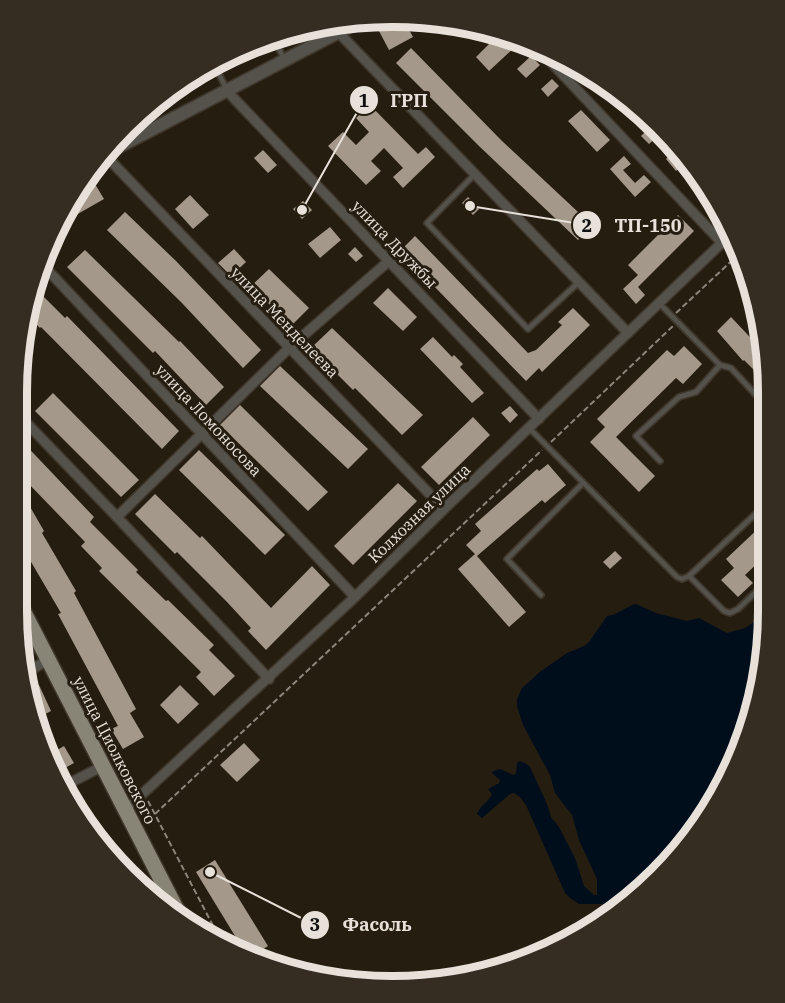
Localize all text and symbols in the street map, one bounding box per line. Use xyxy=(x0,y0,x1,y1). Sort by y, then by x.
callout: ГРП xyxy=(349,82,440,118)
text: 1 xyxy=(359,89,370,112)
text: ГРП xyxy=(390,89,428,112)
street label: улица Дружбы xyxy=(348,196,442,292)
callout: ТП-150 xyxy=(572,207,693,243)
text: 2 xyxy=(582,214,592,237)
text: ТП-150 xyxy=(615,214,682,237)
street label: улица Менделеева xyxy=(227,262,343,382)
street label: улица Ломоносова xyxy=(152,360,266,481)
street label: Колхозная улица xyxy=(364,459,475,567)
street label: улица Циолковского xyxy=(69,673,161,827)
callout: Фасоль xyxy=(300,907,424,943)
text: 3 xyxy=(310,913,320,936)
text: Фасоль xyxy=(342,913,412,936)

